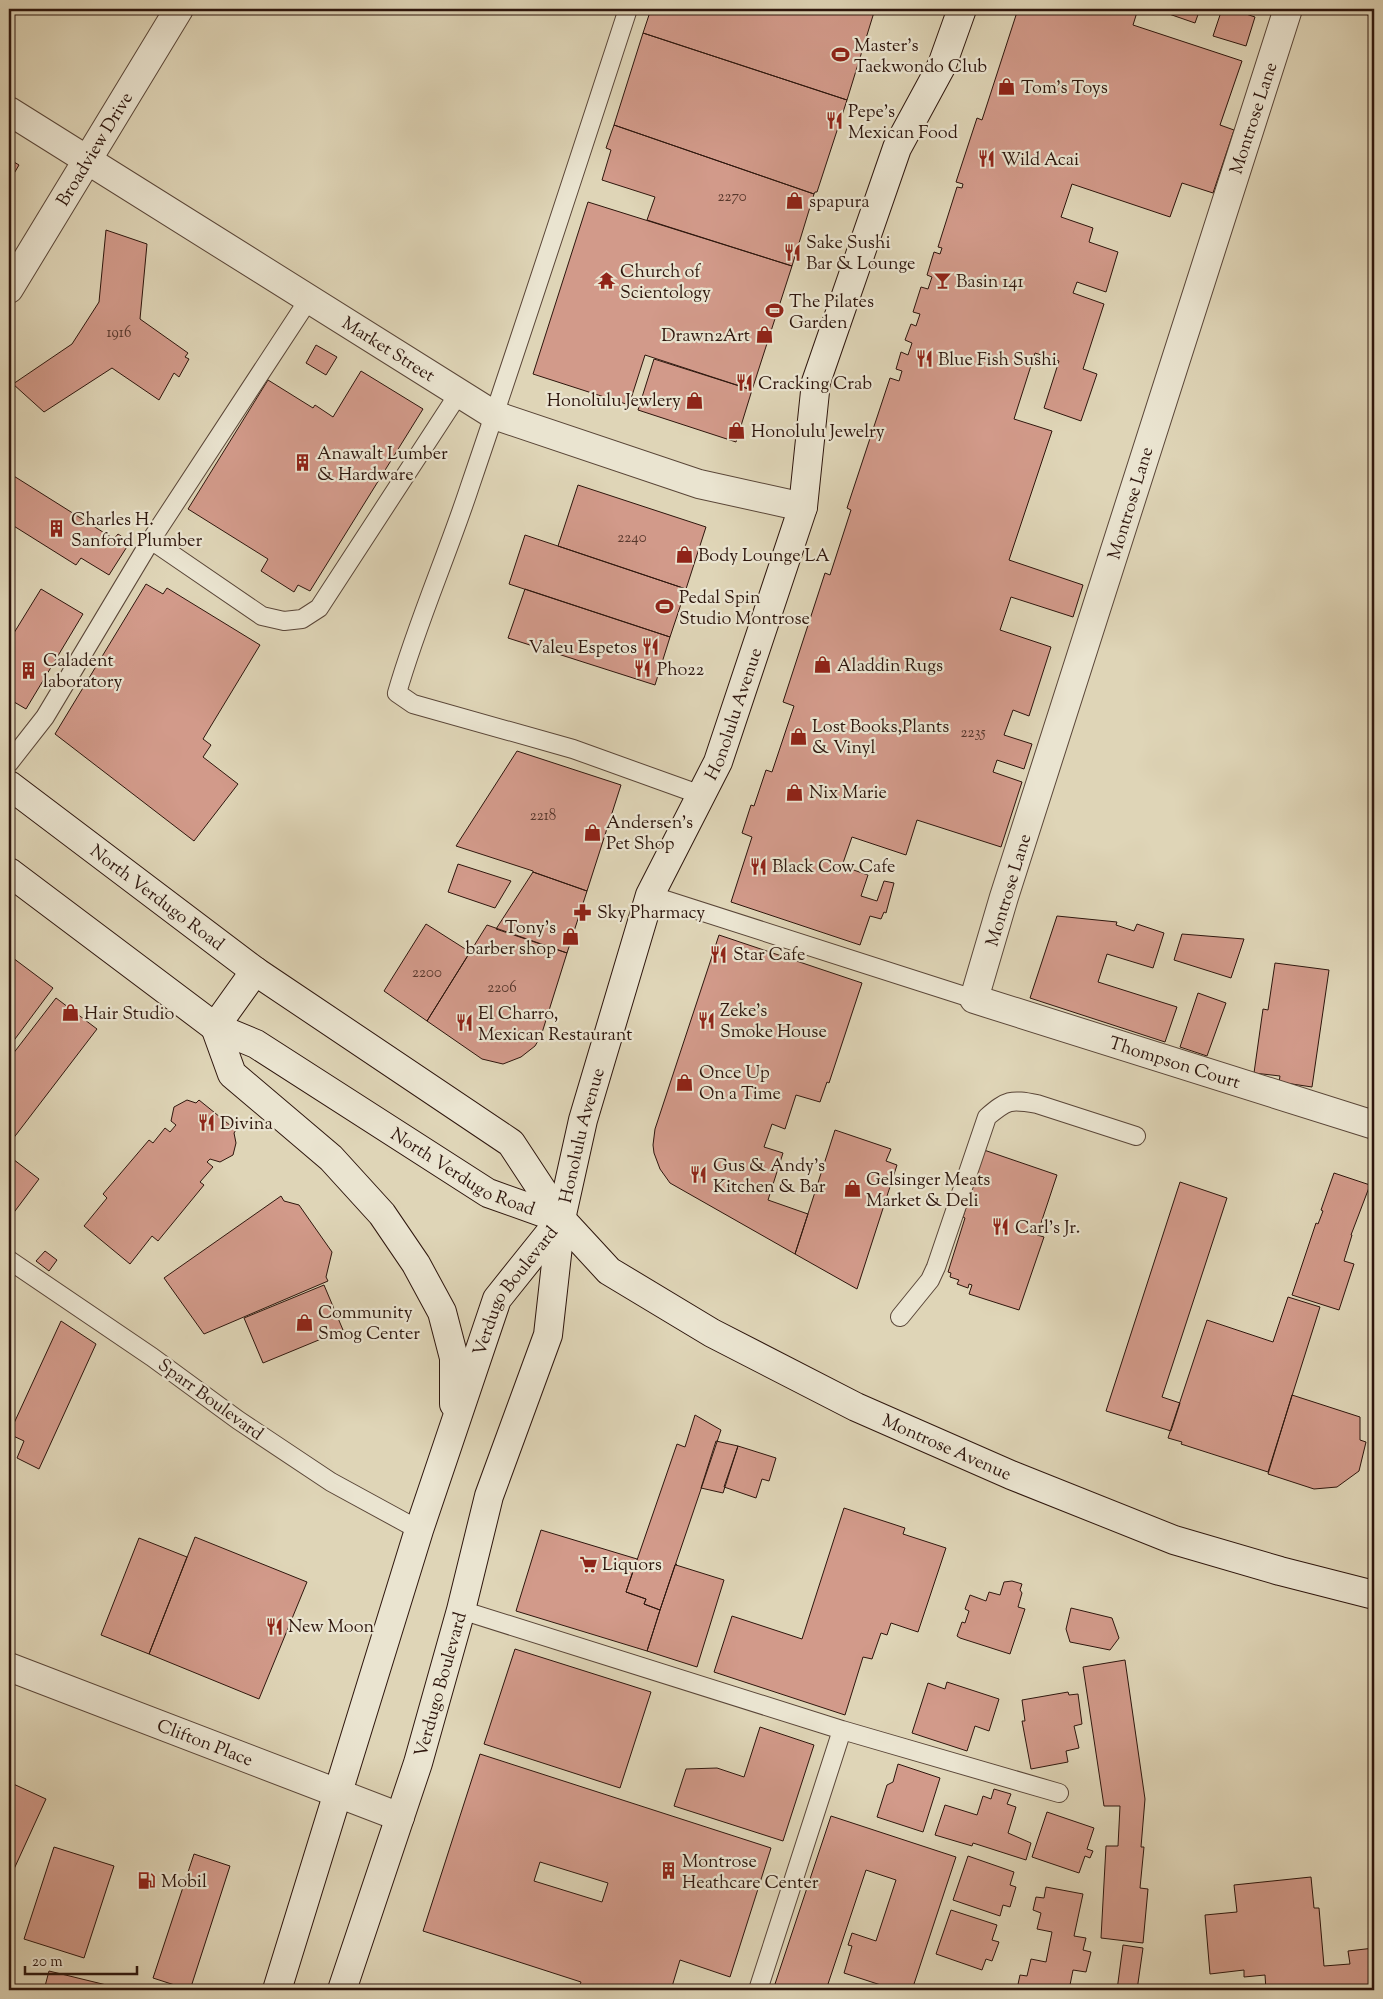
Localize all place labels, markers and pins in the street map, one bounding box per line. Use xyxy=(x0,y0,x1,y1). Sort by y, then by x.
place label: Master's Taekwondo Club xyxy=(854,34,987,81)
sports icon: Master's Taekwondo Club xyxy=(830,45,850,65)
place label: Tom's Toys xyxy=(1021,76,1108,102)
shop icon: Tom's Toys xyxy=(997,77,1017,97)
place label: Pepe's Mexican Food xyxy=(848,100,958,147)
restaurant icon: Pepe's Mexican Food xyxy=(824,111,844,131)
place label: Wild Acai xyxy=(1001,148,1079,174)
restaurant icon: Wild Acai xyxy=(977,149,997,169)
place label: spapura xyxy=(809,190,870,216)
shop icon: spapura xyxy=(785,191,805,211)
place label: Sake Sushi Bar & Lounge xyxy=(806,231,915,278)
restaurant icon: Sake Sushi Bar & Lounge xyxy=(782,242,802,262)
place label: Church of Scientology xyxy=(620,260,711,307)
place label: Basin 141 xyxy=(956,270,1024,296)
temple icon: Church of Scientology xyxy=(596,271,616,291)
bar icon: Basin 141 xyxy=(932,271,952,291)
place label: The Pilates Garden xyxy=(789,290,874,337)
sports icon: The Pilates Garden xyxy=(765,301,785,321)
place label: Drawn2Art xyxy=(661,324,750,350)
shop icon: Drawn2Art xyxy=(754,325,774,345)
place label: Blue Fish Sushi xyxy=(938,348,1057,374)
restaurant icon: Blue Fish Sushi xyxy=(914,349,934,369)
place label: Cracking Crab xyxy=(758,372,872,398)
restaurant icon: Cracking Crab xyxy=(734,373,754,393)
place label: Honolulu Jewlery xyxy=(547,389,681,415)
shop icon: Honolulu Jewlery xyxy=(685,390,705,410)
place label: Honolulu Jewelry xyxy=(751,420,885,446)
shop icon: Honolulu Jewelry xyxy=(727,421,747,441)
place label: Anawalt Lumber & Hardware xyxy=(317,442,448,489)
building icon: Anawalt Lumber & Hardware xyxy=(293,453,313,473)
place label: Charles H. Sanford Plumber xyxy=(71,508,202,555)
building icon: Charles H. Sanford Plumber xyxy=(47,519,67,539)
place label: Body Lounge LA xyxy=(698,544,830,570)
shop icon: Body Lounge LA xyxy=(674,545,694,565)
place label: Pedal Spin Studio Montrose xyxy=(679,586,810,633)
sports icon: Pedal Spin Studio Montrose xyxy=(655,597,675,617)
place label: Valeu Espetos xyxy=(528,636,637,662)
restaurant icon: Valeu Espetos xyxy=(641,637,661,657)
place label: Caladent laboratory xyxy=(43,649,122,696)
place label: Aladdin Rugs xyxy=(837,654,943,680)
shop icon: Aladdin Rugs xyxy=(813,655,833,675)
place label: Pho22 xyxy=(657,658,705,684)
restaurant icon: Pho22 xyxy=(633,659,653,679)
building icon: Caladent laboratory xyxy=(19,660,39,680)
place label: Lost Books,Plants & Vinyl xyxy=(812,715,949,762)
shop icon: Lost Books,Plants & Vinyl xyxy=(788,726,808,746)
place label: Nix Marie xyxy=(809,781,887,807)
shop icon: Nix Marie xyxy=(785,782,805,802)
place label: Andersen's Pet Shop xyxy=(606,811,693,858)
shop icon: Andersen's Pet Shop xyxy=(582,822,602,842)
place label: Black Cow Cafe xyxy=(772,855,895,881)
restaurant icon: Black Cow Cafe xyxy=(748,856,768,876)
place label: Sky Pharmacy xyxy=(597,901,705,927)
pharmacy icon: Sky Pharmacy xyxy=(573,902,593,922)
place label: Tony's barber shop xyxy=(466,916,556,963)
shop icon: Tony's barber shop xyxy=(560,927,580,947)
place label: Star Cafe xyxy=(733,943,805,969)
restaurant icon: Star Cafe xyxy=(709,944,729,964)
place label: Zeke's Smoke House xyxy=(720,999,827,1046)
place label: Hair Studio xyxy=(84,1002,175,1028)
place label: El Charro, Mexican Restaurant xyxy=(478,1002,632,1049)
shop icon: Hair Studio xyxy=(60,1003,80,1023)
restaurant icon: Zeke's Smoke House xyxy=(696,1010,716,1030)
restaurant icon: El Charro, Mexican Restaurant xyxy=(454,1013,474,1033)
place label: Once Up On a Time xyxy=(699,1061,781,1108)
shop icon: Once Up On a Time xyxy=(675,1072,695,1092)
place label: Divina xyxy=(220,1112,273,1138)
restaurant icon: Divina xyxy=(196,1113,216,1133)
place label: Gus & Andy's Kitchen & Bar xyxy=(713,1154,826,1201)
restaurant icon: Gus & Andy's Kitchen & Bar xyxy=(689,1165,709,1185)
place label: Gelsinger Meats Market & Deli xyxy=(866,1168,990,1215)
shop icon: Gelsinger Meats Market & Deli xyxy=(842,1179,862,1199)
place label: Carl's Jr. xyxy=(1015,1216,1080,1242)
restaurant icon: Carl's Jr. xyxy=(991,1217,1011,1237)
place label: Community Smog Center xyxy=(318,1301,420,1348)
shop icon: Community Smog Center xyxy=(294,1312,314,1332)
place label: Liquors xyxy=(602,1553,662,1579)
supermarket icon: Liquors xyxy=(578,1554,598,1574)
place label: New Moon xyxy=(288,1615,374,1641)
restaurant icon: New Moon xyxy=(264,1616,284,1636)
place label: Montrose Heathcare Center xyxy=(682,1850,819,1897)
building icon: Montrose Heathcare Center xyxy=(658,1861,678,1881)
place label: Mobil xyxy=(161,1870,207,1896)
fuel station icon: Mobil xyxy=(137,1871,157,1891)

